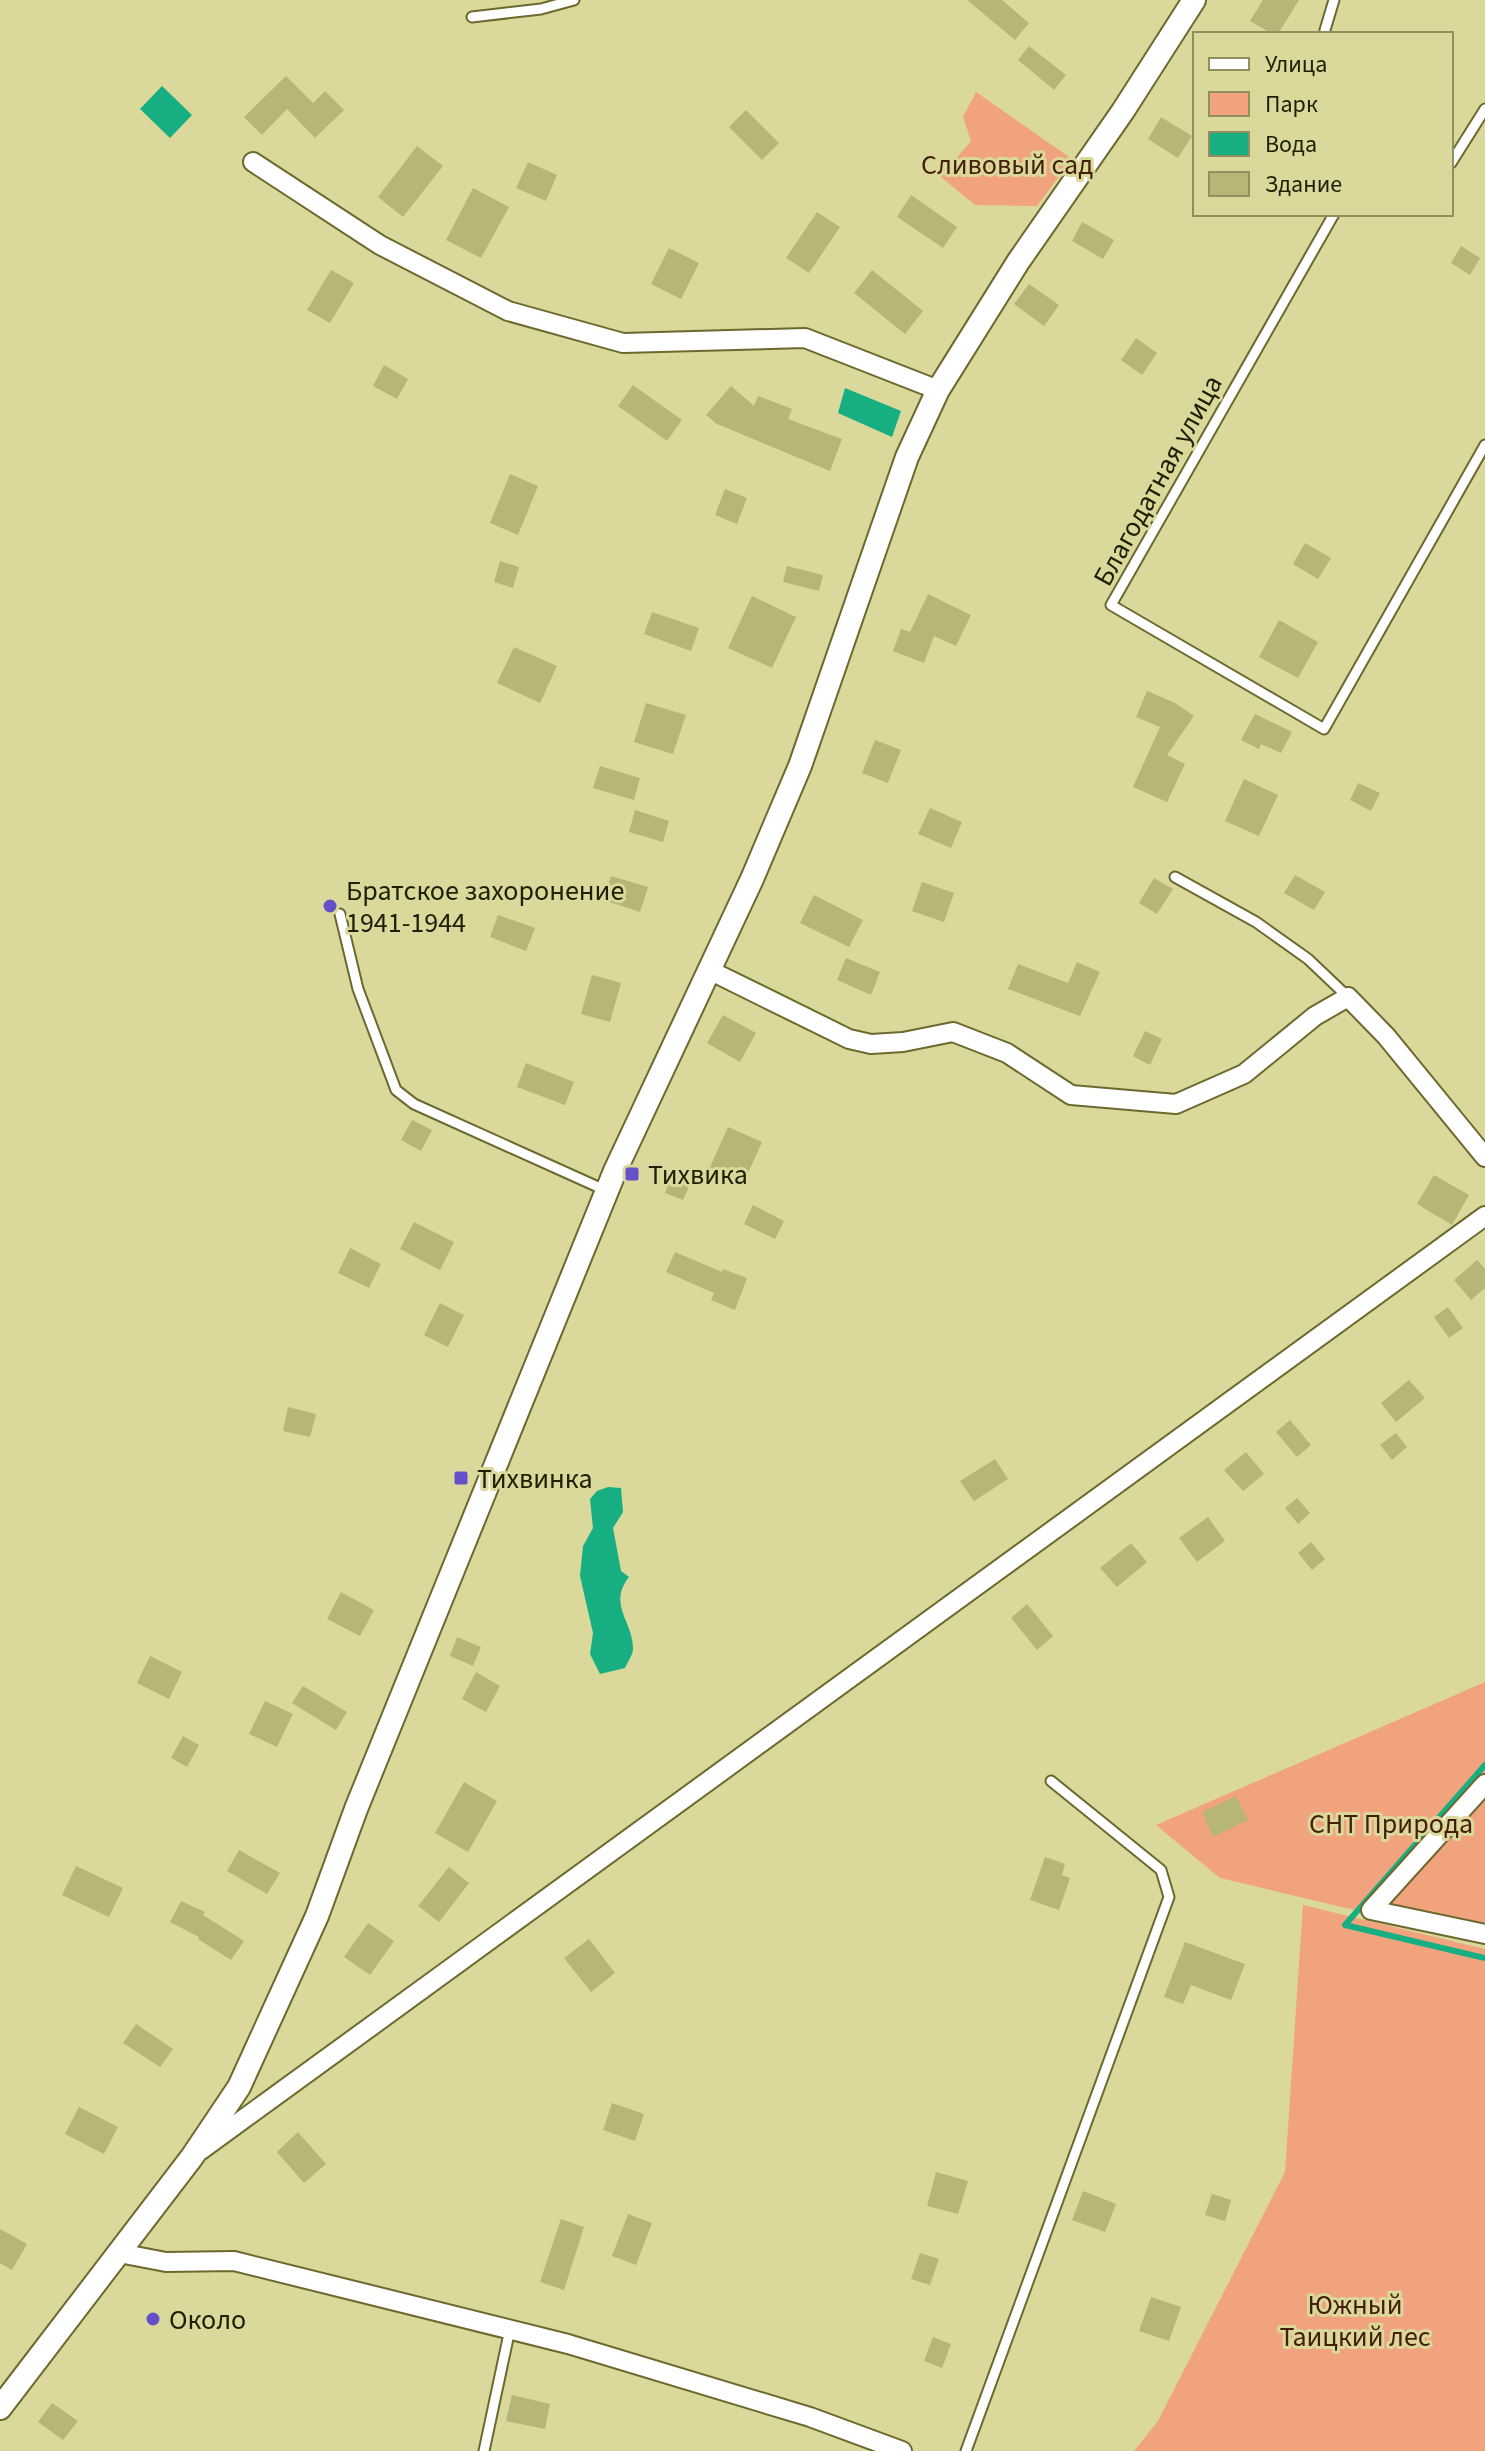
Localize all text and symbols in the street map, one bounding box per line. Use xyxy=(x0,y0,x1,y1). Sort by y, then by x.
legend xyxy=(1193,32,1453,216)
text: Улица xyxy=(1265,47,1327,82)
text: Парк xyxy=(1265,87,1318,122)
text: Вода xyxy=(1265,127,1317,162)
park label: Сливовый сад xyxy=(921,145,1093,185)
text: Здание xyxy=(1265,167,1342,202)
street label: Благодатная улица xyxy=(1083,368,1232,593)
place label: Братское захоронение 1941-1944 xyxy=(346,871,624,943)
marker: Братское захоронение 1941-1944 xyxy=(321,897,339,915)
place label: Тихвика xyxy=(648,1155,748,1195)
marker: Тихвика xyxy=(623,1165,641,1183)
place label: Тихвинка xyxy=(477,1459,593,1499)
marker: Тихвинка xyxy=(452,1469,470,1487)
park label: СНТ Природа xyxy=(1309,1804,1473,1844)
park label: Южный Таицкий лес xyxy=(1279,2285,1431,2357)
place label: Около xyxy=(169,2300,246,2340)
marker: Около xyxy=(144,2310,162,2328)

